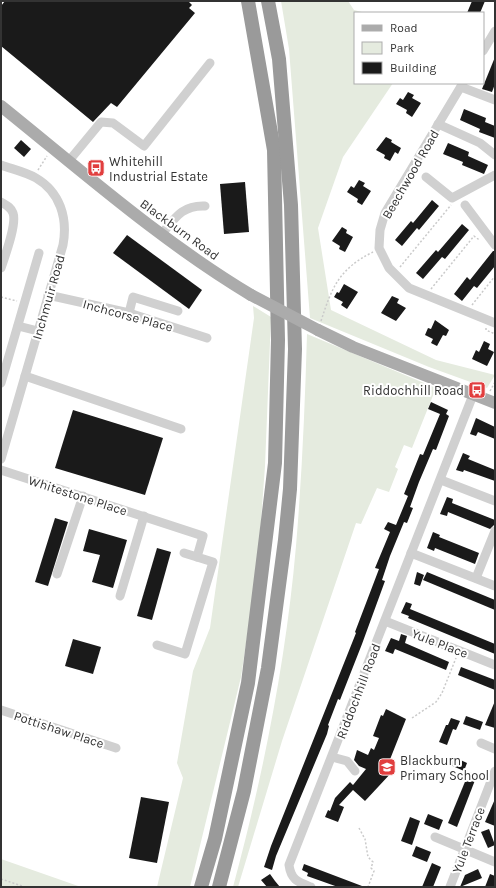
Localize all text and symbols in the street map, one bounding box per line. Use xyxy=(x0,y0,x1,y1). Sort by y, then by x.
legend xyxy=(354,12,484,84)
text: Road xyxy=(390,21,418,35)
text: Park xyxy=(390,41,415,55)
text: Building xyxy=(390,61,437,75)
street label: Beechwood Road xyxy=(379,127,442,221)
place label: Whitehill Industrial Estate xyxy=(109,154,208,184)
bus stop icon: Whitehill Industrial Estate xyxy=(86,158,106,178)
street label: Blackburn Road xyxy=(137,196,222,263)
street label: Inchmuir Road xyxy=(29,253,68,341)
street label: Inchcorse Place xyxy=(81,296,175,335)
bus stop icon: Riddochhill Road xyxy=(467,380,487,400)
place label: Riddochhill Road xyxy=(363,383,464,398)
street label: Whitestone Place xyxy=(27,472,129,519)
street label: Yule Place xyxy=(410,626,470,661)
street label: Riddochhill Road xyxy=(333,641,384,741)
street label: Pottishaw Place xyxy=(12,708,106,751)
place label: Blackburn Primary School xyxy=(400,753,489,783)
school or university icon: Blackburn Primary School xyxy=(377,757,397,777)
street label: Yule Terrace xyxy=(449,805,488,875)

